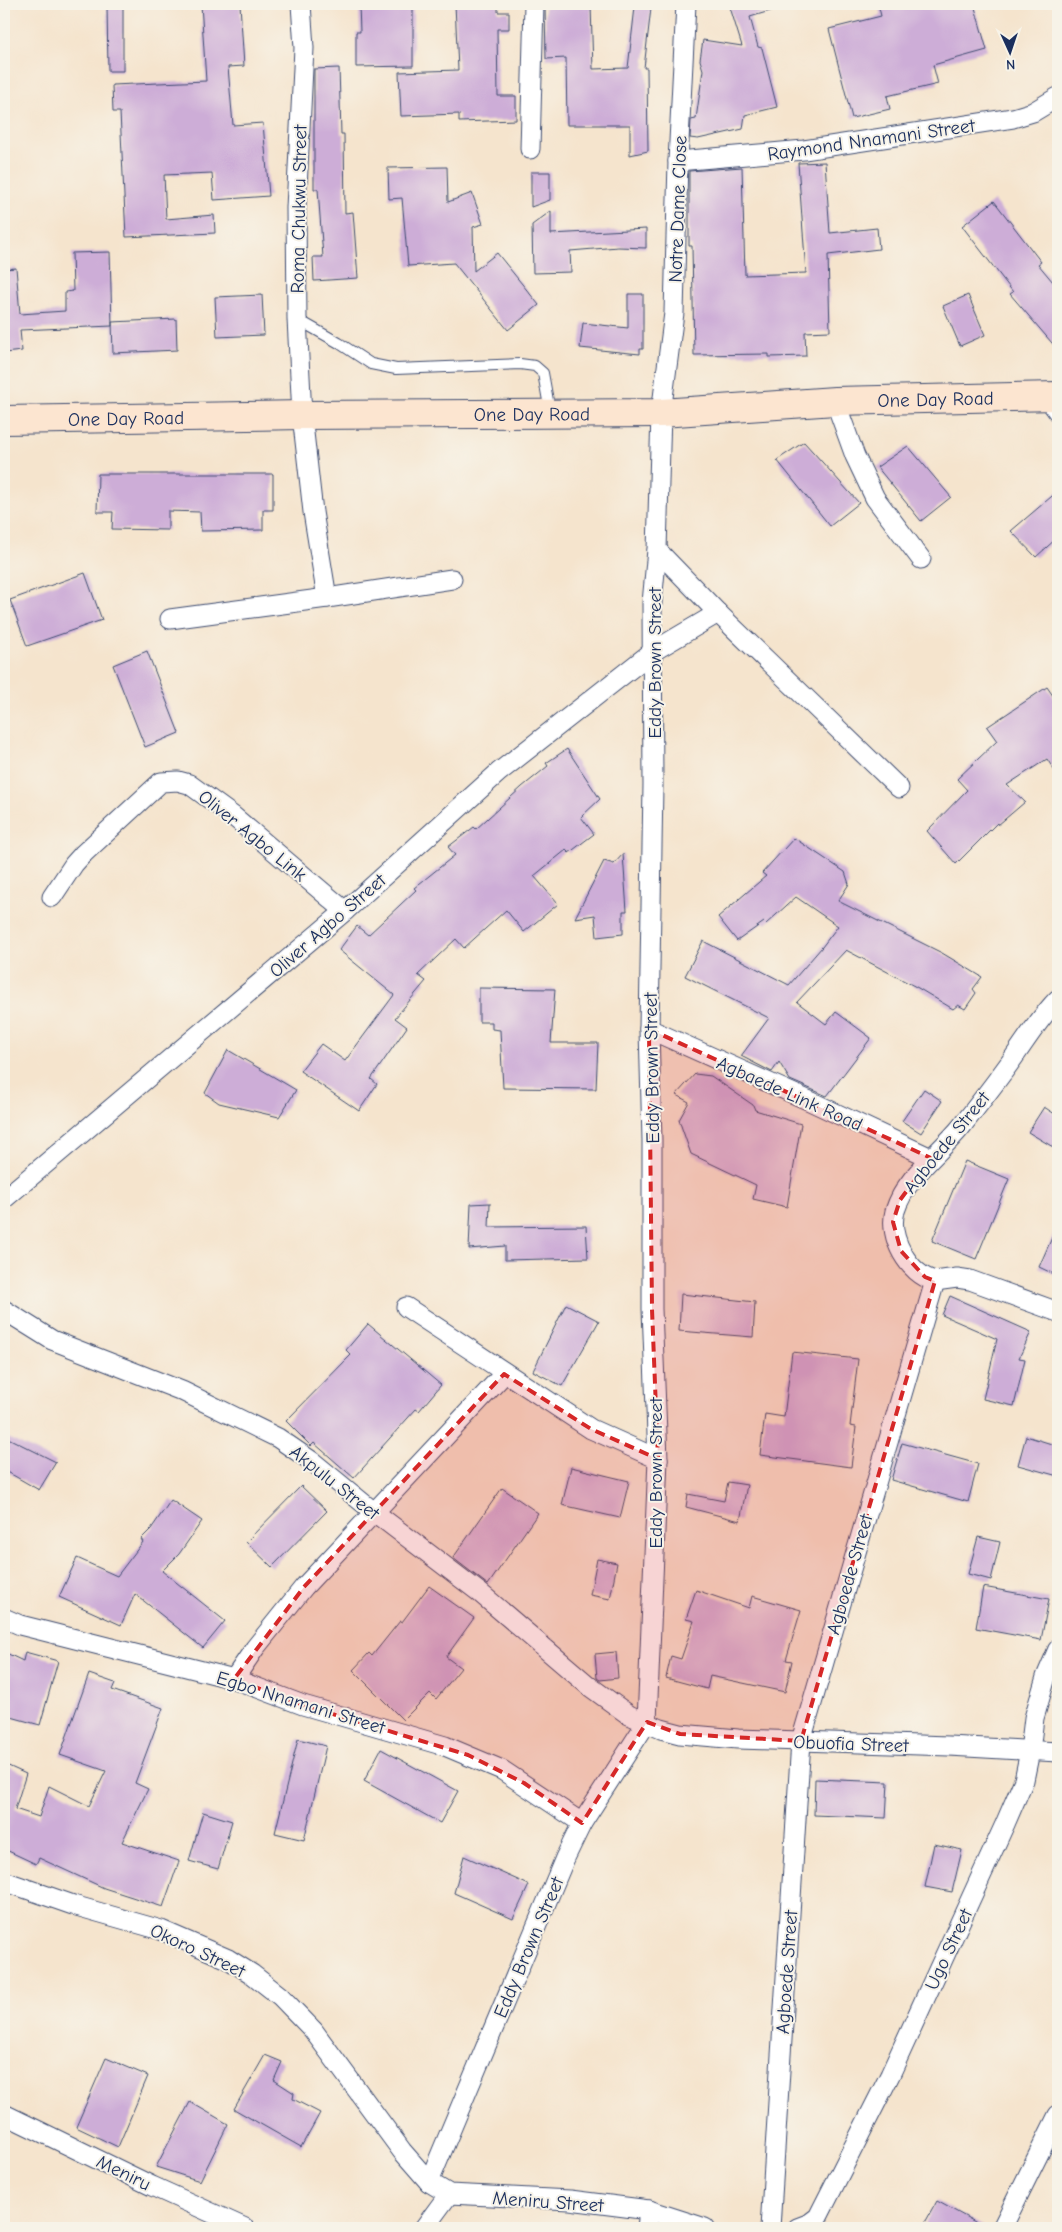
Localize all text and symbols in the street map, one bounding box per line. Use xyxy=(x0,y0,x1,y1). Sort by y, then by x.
north arrow xyxy=(984,28,1034,78)
text: N xyxy=(1006,56,1016,73)
street label: Raymond Nnamani Street xyxy=(766,114,977,165)
street label: Roma Chukwu Street xyxy=(287,124,311,294)
street label: Notre Dame Close xyxy=(664,135,692,283)
street label: One Day Road xyxy=(877,387,994,412)
street label: One Day Road xyxy=(474,403,590,426)
street label: One Day Road xyxy=(68,407,184,431)
street label: Eddy Brown Street xyxy=(644,587,666,739)
street label: Oliver Agbo Link xyxy=(194,785,312,887)
street label: Oliver Agbo Street xyxy=(265,869,391,982)
street label: Eddy Brown Street xyxy=(640,992,664,1144)
street label: Agbaede Link Road xyxy=(713,1052,866,1136)
street label: Agboede Street xyxy=(899,1087,995,1198)
street label: Eddy Brown Street xyxy=(645,1397,667,1549)
street label: Akpulu Street xyxy=(285,1441,384,1525)
street label: Agboede Street xyxy=(822,1511,878,1637)
street label: Egbo Nnamani Street xyxy=(214,1667,388,1739)
street label: Obuofia Street xyxy=(793,1731,910,1757)
street label: Eddy Brown Street xyxy=(489,1873,569,2021)
street label: Ugo Street xyxy=(921,1905,978,1994)
street label: Agboede Street xyxy=(772,1909,802,2035)
street label: Okoro Street xyxy=(147,1919,249,1983)
street label: Meniru xyxy=(93,2150,154,2195)
street label: Meniru Street xyxy=(492,2187,605,2217)

